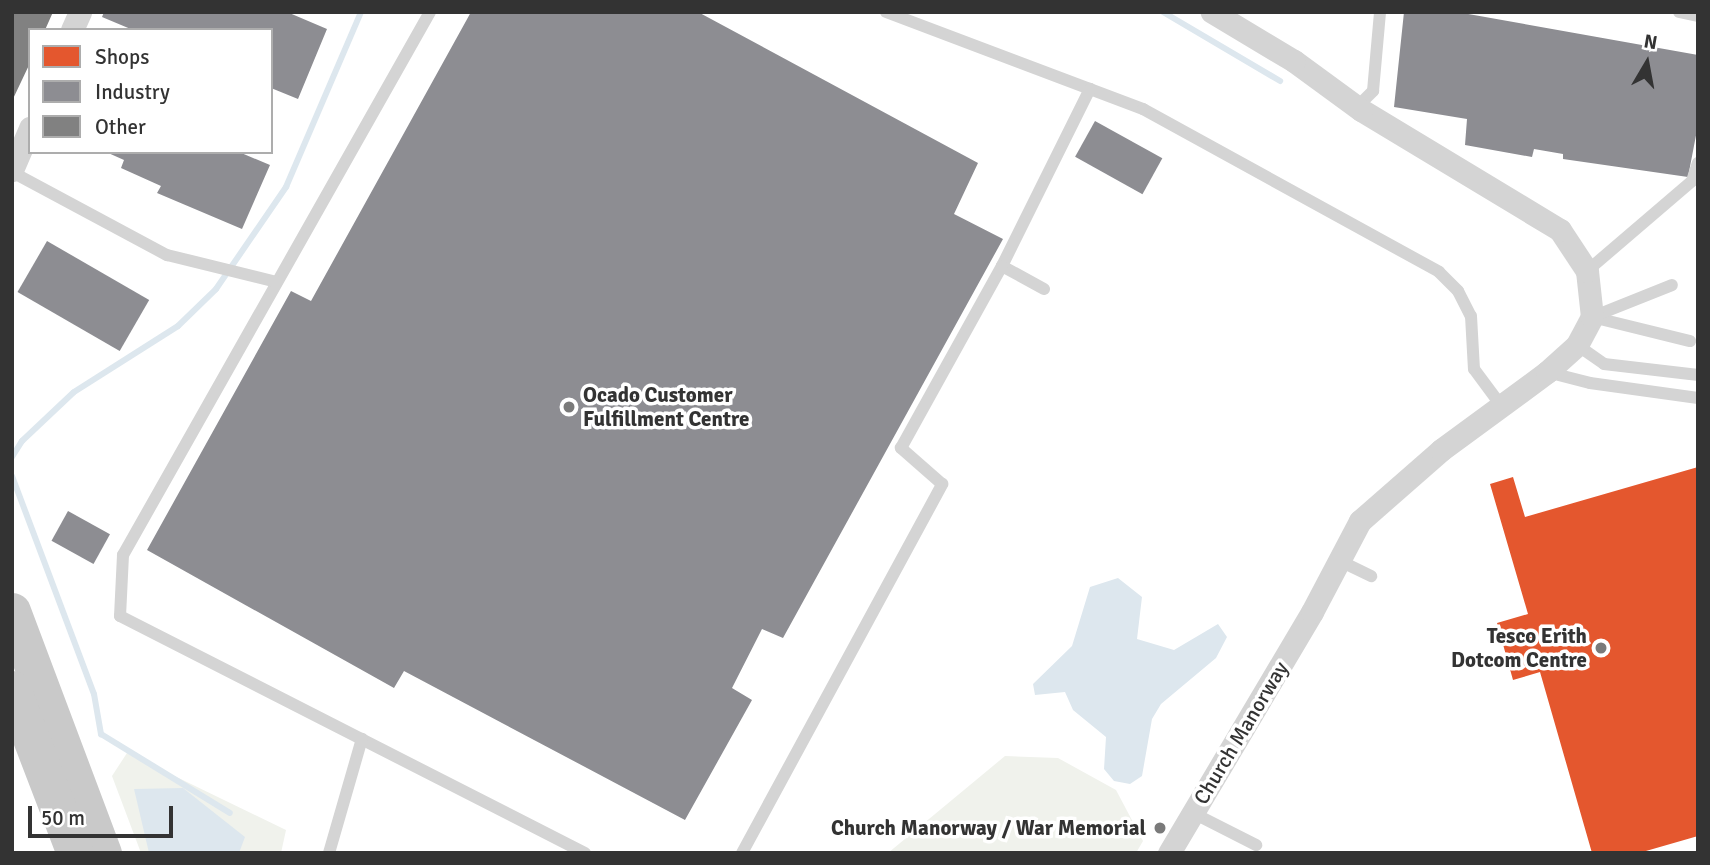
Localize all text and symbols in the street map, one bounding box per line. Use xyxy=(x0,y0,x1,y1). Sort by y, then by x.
legend xyxy=(28,28,273,154)
north arrow xyxy=(1612,28,1682,98)
text: N xyxy=(1642,29,1659,55)
text: Shops xyxy=(95,44,149,70)
text: Industry xyxy=(95,79,170,105)
text: Other xyxy=(95,114,146,140)
place label: Ocado Customer Fulfillment Centre xyxy=(583,382,749,432)
marker: Ocado Customer Fulfillment Centre xyxy=(561,399,577,415)
place label: Tesco Erith Dotcom Centre xyxy=(1451,623,1587,673)
marker: Tesco Erith Dotcom Centre xyxy=(1593,640,1609,656)
street label: Church Manorway xyxy=(1188,657,1294,809)
scale bar xyxy=(32,792,177,836)
text: 50 m xyxy=(41,805,85,831)
place label: Church Manorway / War Memorial xyxy=(831,815,1146,841)
marker: Church Manorway / War Memorial xyxy=(1152,820,1168,836)

